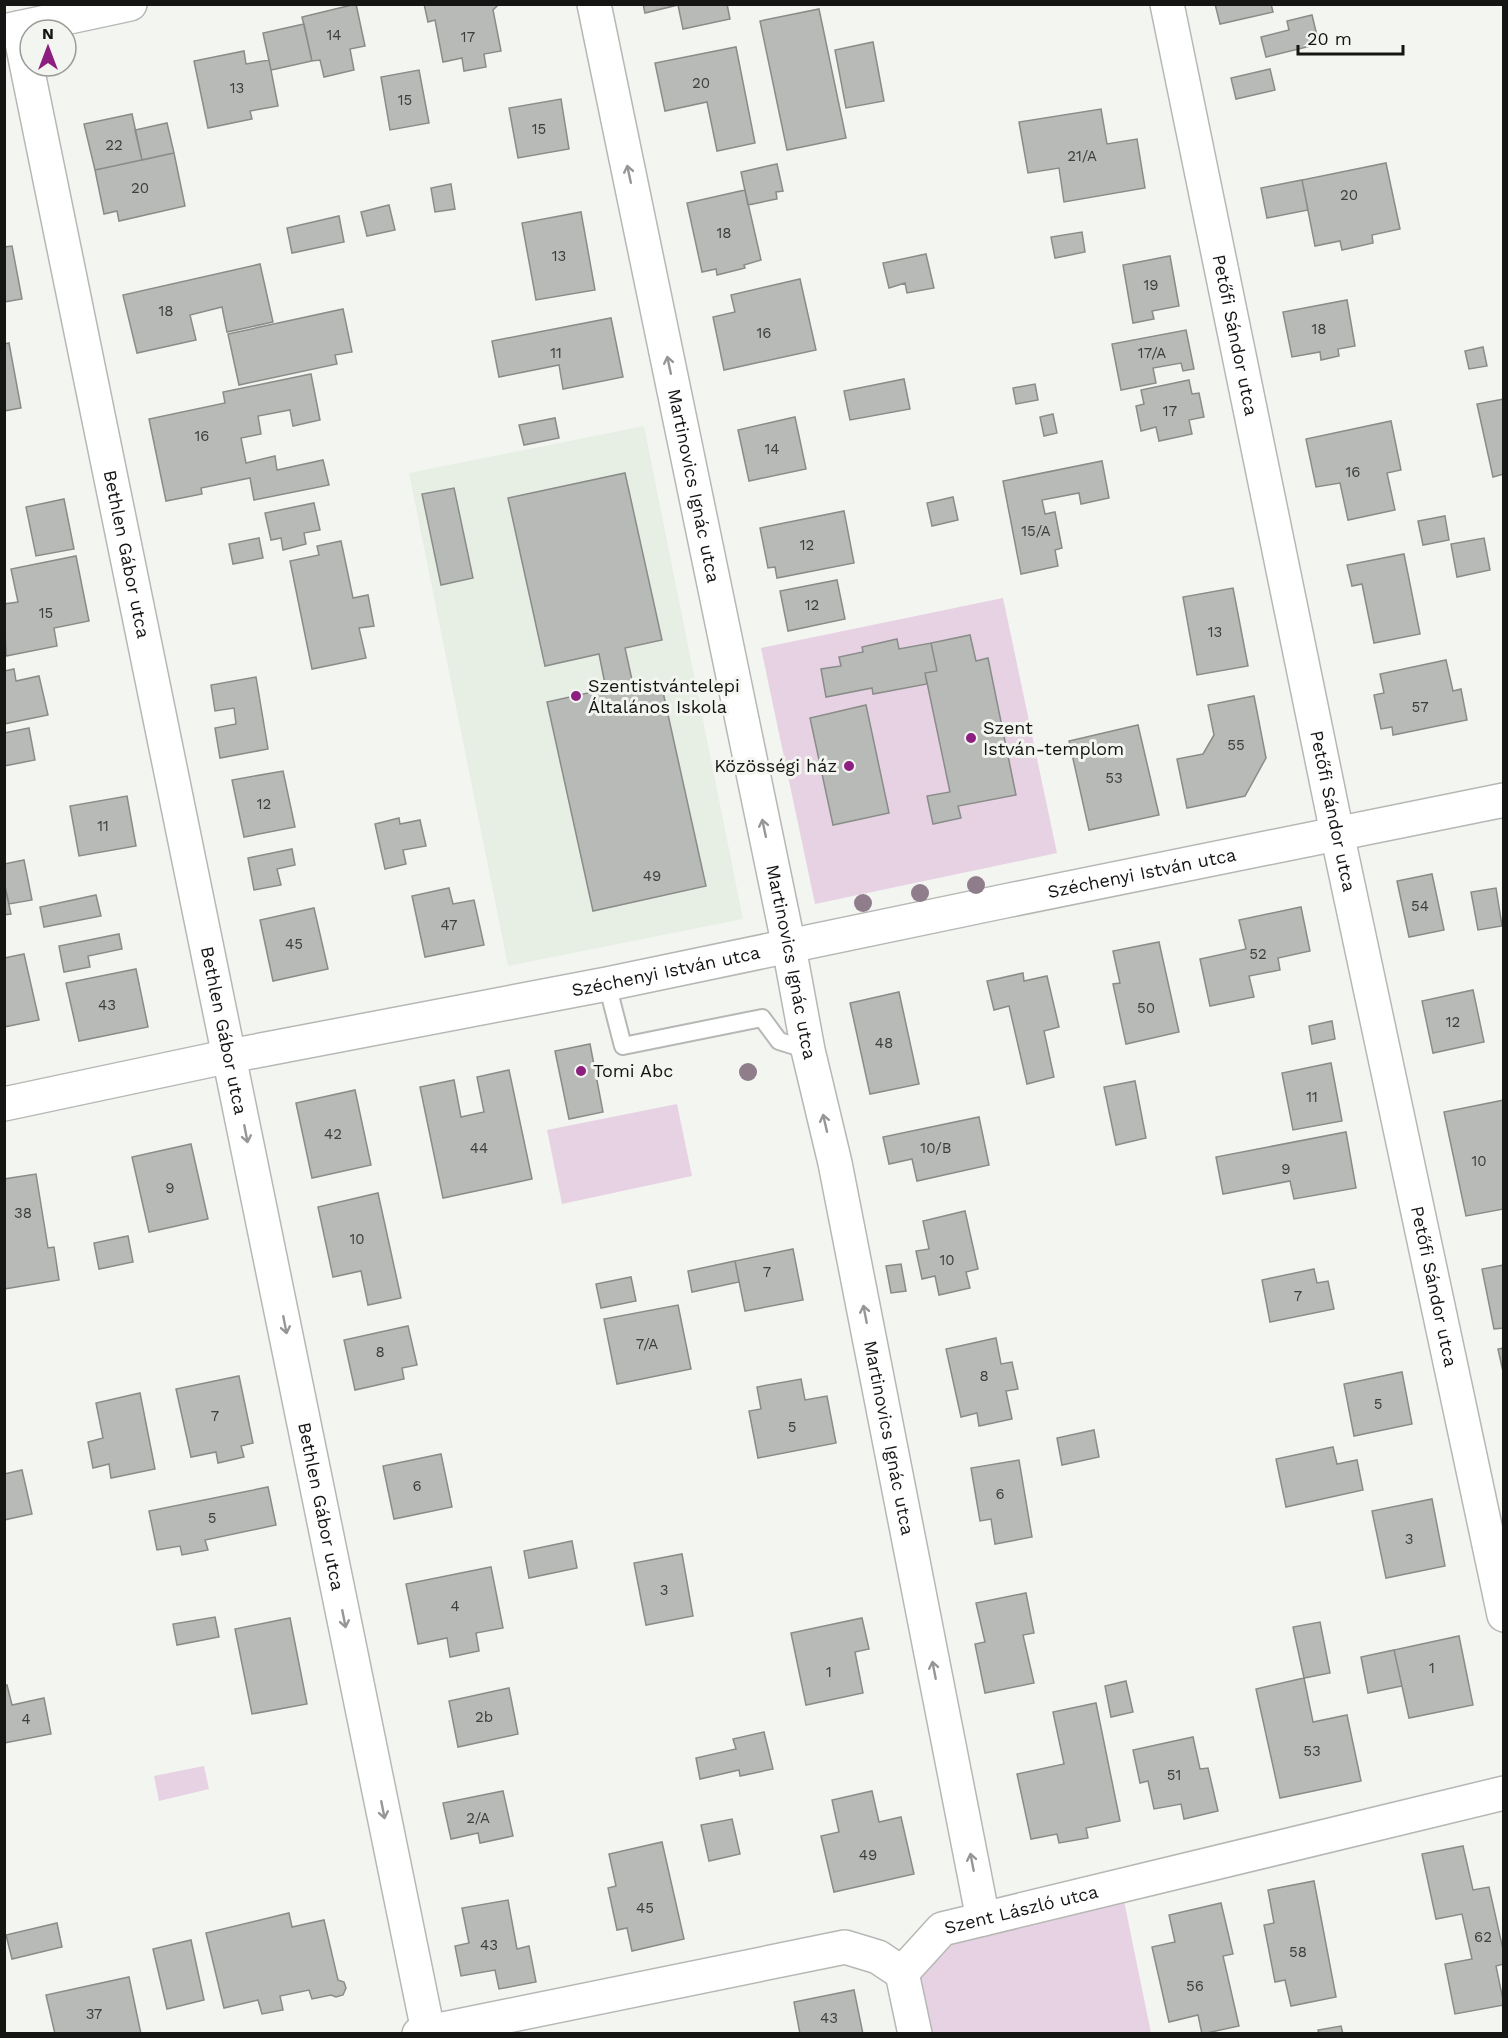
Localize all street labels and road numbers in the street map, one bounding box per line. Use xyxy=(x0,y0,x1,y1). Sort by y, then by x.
street label: Petőfi Sándor utca xyxy=(1209,253,1262,417)
street label: Martinovics Ignác utca xyxy=(664,387,724,585)
street label: Bethlen Gábor utca xyxy=(100,468,154,640)
street label: Petőfi Sándor utca xyxy=(1306,729,1360,894)
street label: Széchenyi István utca xyxy=(1046,843,1238,902)
street label: Martinovics Ignác utca xyxy=(762,863,821,1061)
street label: Széchenyi István utca xyxy=(570,941,762,1001)
street label: Bethlen Gábor utca xyxy=(197,944,252,1116)
street label: Petőfi Sándor utca xyxy=(1407,1204,1462,1369)
street label: Martinovics Ignác utca xyxy=(860,1339,919,1537)
street label: Bethlen Gábor utca xyxy=(294,1420,349,1592)
street label: Szent László utca xyxy=(942,1881,1100,1938)

